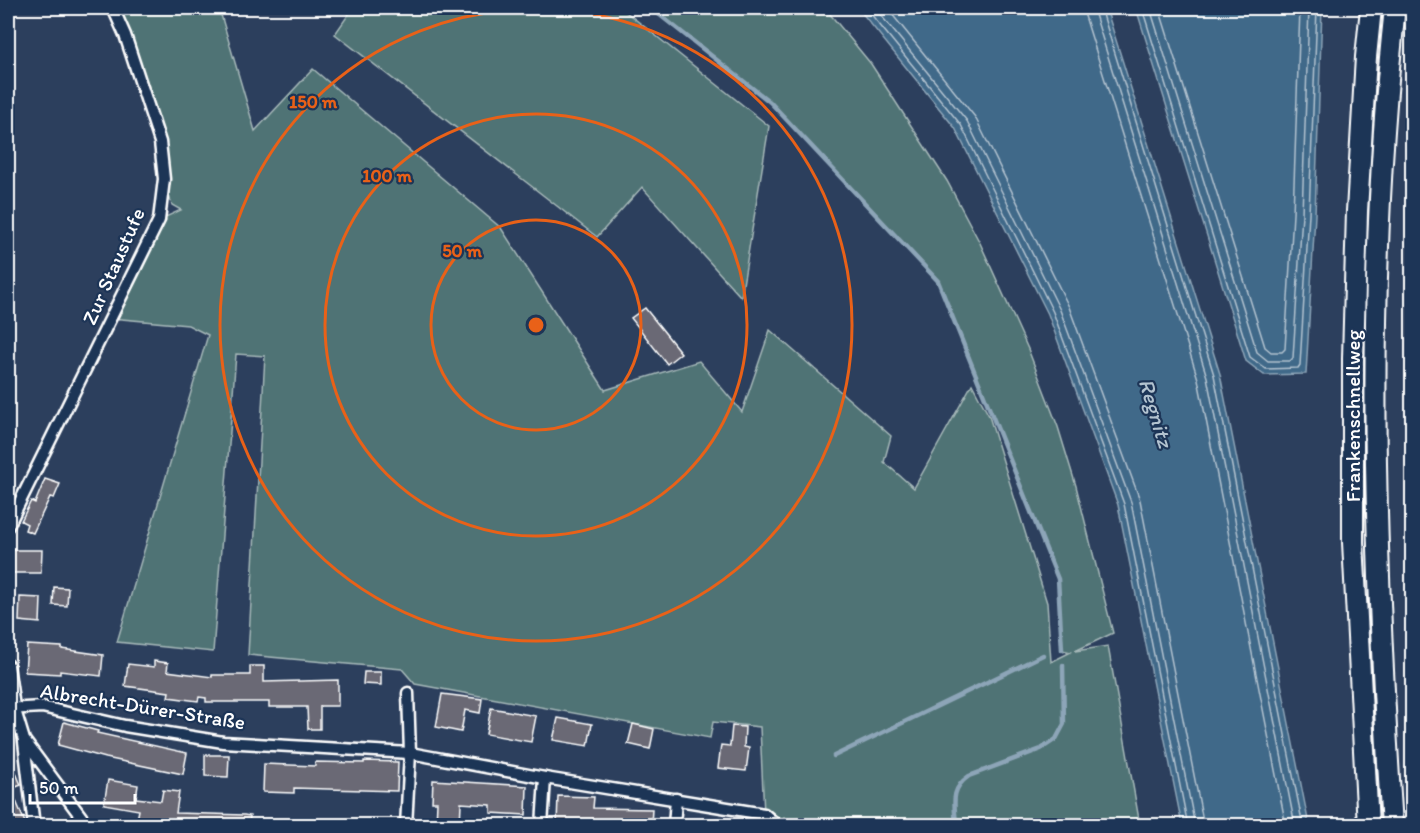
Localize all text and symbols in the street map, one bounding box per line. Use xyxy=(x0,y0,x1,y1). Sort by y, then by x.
text: 150 m xyxy=(289,91,338,113)
text: 100 m xyxy=(362,165,413,187)
street label: Zur Staustufe xyxy=(76,204,150,328)
text: 50 m xyxy=(442,240,483,262)
centre of rings xyxy=(526,315,546,335)
street label: Frankenschnellweg xyxy=(1340,330,1365,502)
water label: Regnitz xyxy=(1133,375,1180,452)
street label: Albrecht-Dürer-Straße xyxy=(39,677,247,735)
scale bar xyxy=(30,767,135,805)
text: 50 m xyxy=(39,777,79,799)

